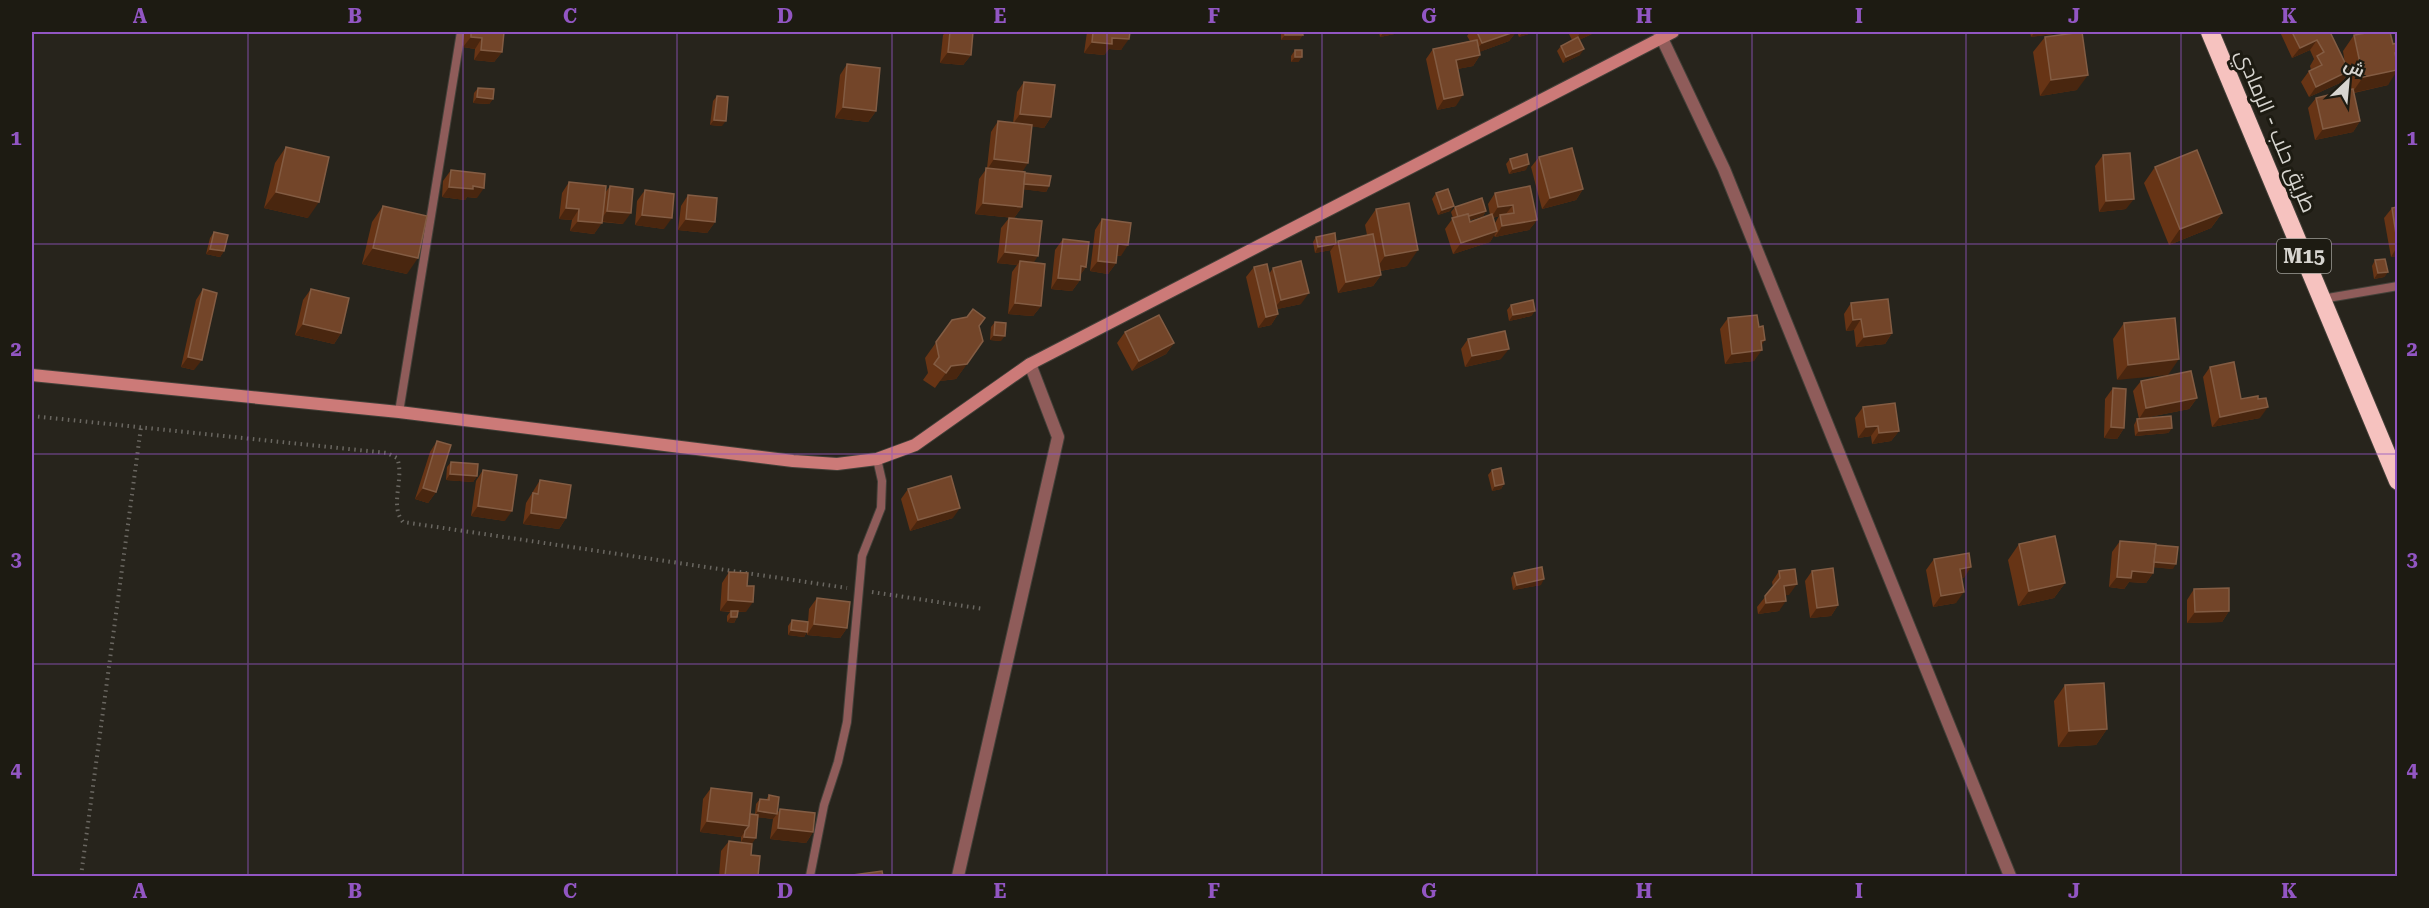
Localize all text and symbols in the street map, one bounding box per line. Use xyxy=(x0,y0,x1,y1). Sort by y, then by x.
text: A xyxy=(133,4,148,28)
text: B xyxy=(348,4,362,28)
text: C xyxy=(563,4,577,28)
text: D xyxy=(777,4,793,28)
text: E xyxy=(994,4,1007,28)
text: F xyxy=(1208,4,1220,28)
text: G xyxy=(1421,4,1437,28)
text: H xyxy=(1636,4,1652,28)
text: I xyxy=(1855,4,1863,28)
text: J xyxy=(2068,4,2080,28)
text: K xyxy=(2281,4,2297,28)
street label: طريق حلب - الرمادي xyxy=(2227,46,2321,218)
north arrow xyxy=(2318,51,2378,111)
text: ش xyxy=(2341,55,2368,81)
text: 1 xyxy=(10,126,22,150)
text: 1 xyxy=(2406,126,2418,150)
road number: M15 xyxy=(2277,239,2331,273)
text: 2 xyxy=(10,337,22,361)
text: 2 xyxy=(2406,337,2418,361)
text: 3 xyxy=(10,547,22,571)
text: 3 xyxy=(2406,547,2418,571)
text: 4 xyxy=(10,758,22,782)
text: 4 xyxy=(2406,758,2418,782)
text: A xyxy=(133,879,148,903)
text: B xyxy=(348,879,362,903)
text: C xyxy=(563,879,577,903)
text: D xyxy=(777,879,793,903)
text: E xyxy=(994,879,1007,903)
text: F xyxy=(1208,879,1220,903)
text: G xyxy=(1421,879,1437,903)
text: H xyxy=(1636,879,1652,903)
text: I xyxy=(1855,879,1863,903)
text: J xyxy=(2068,879,2080,903)
text: K xyxy=(2281,879,2297,903)

